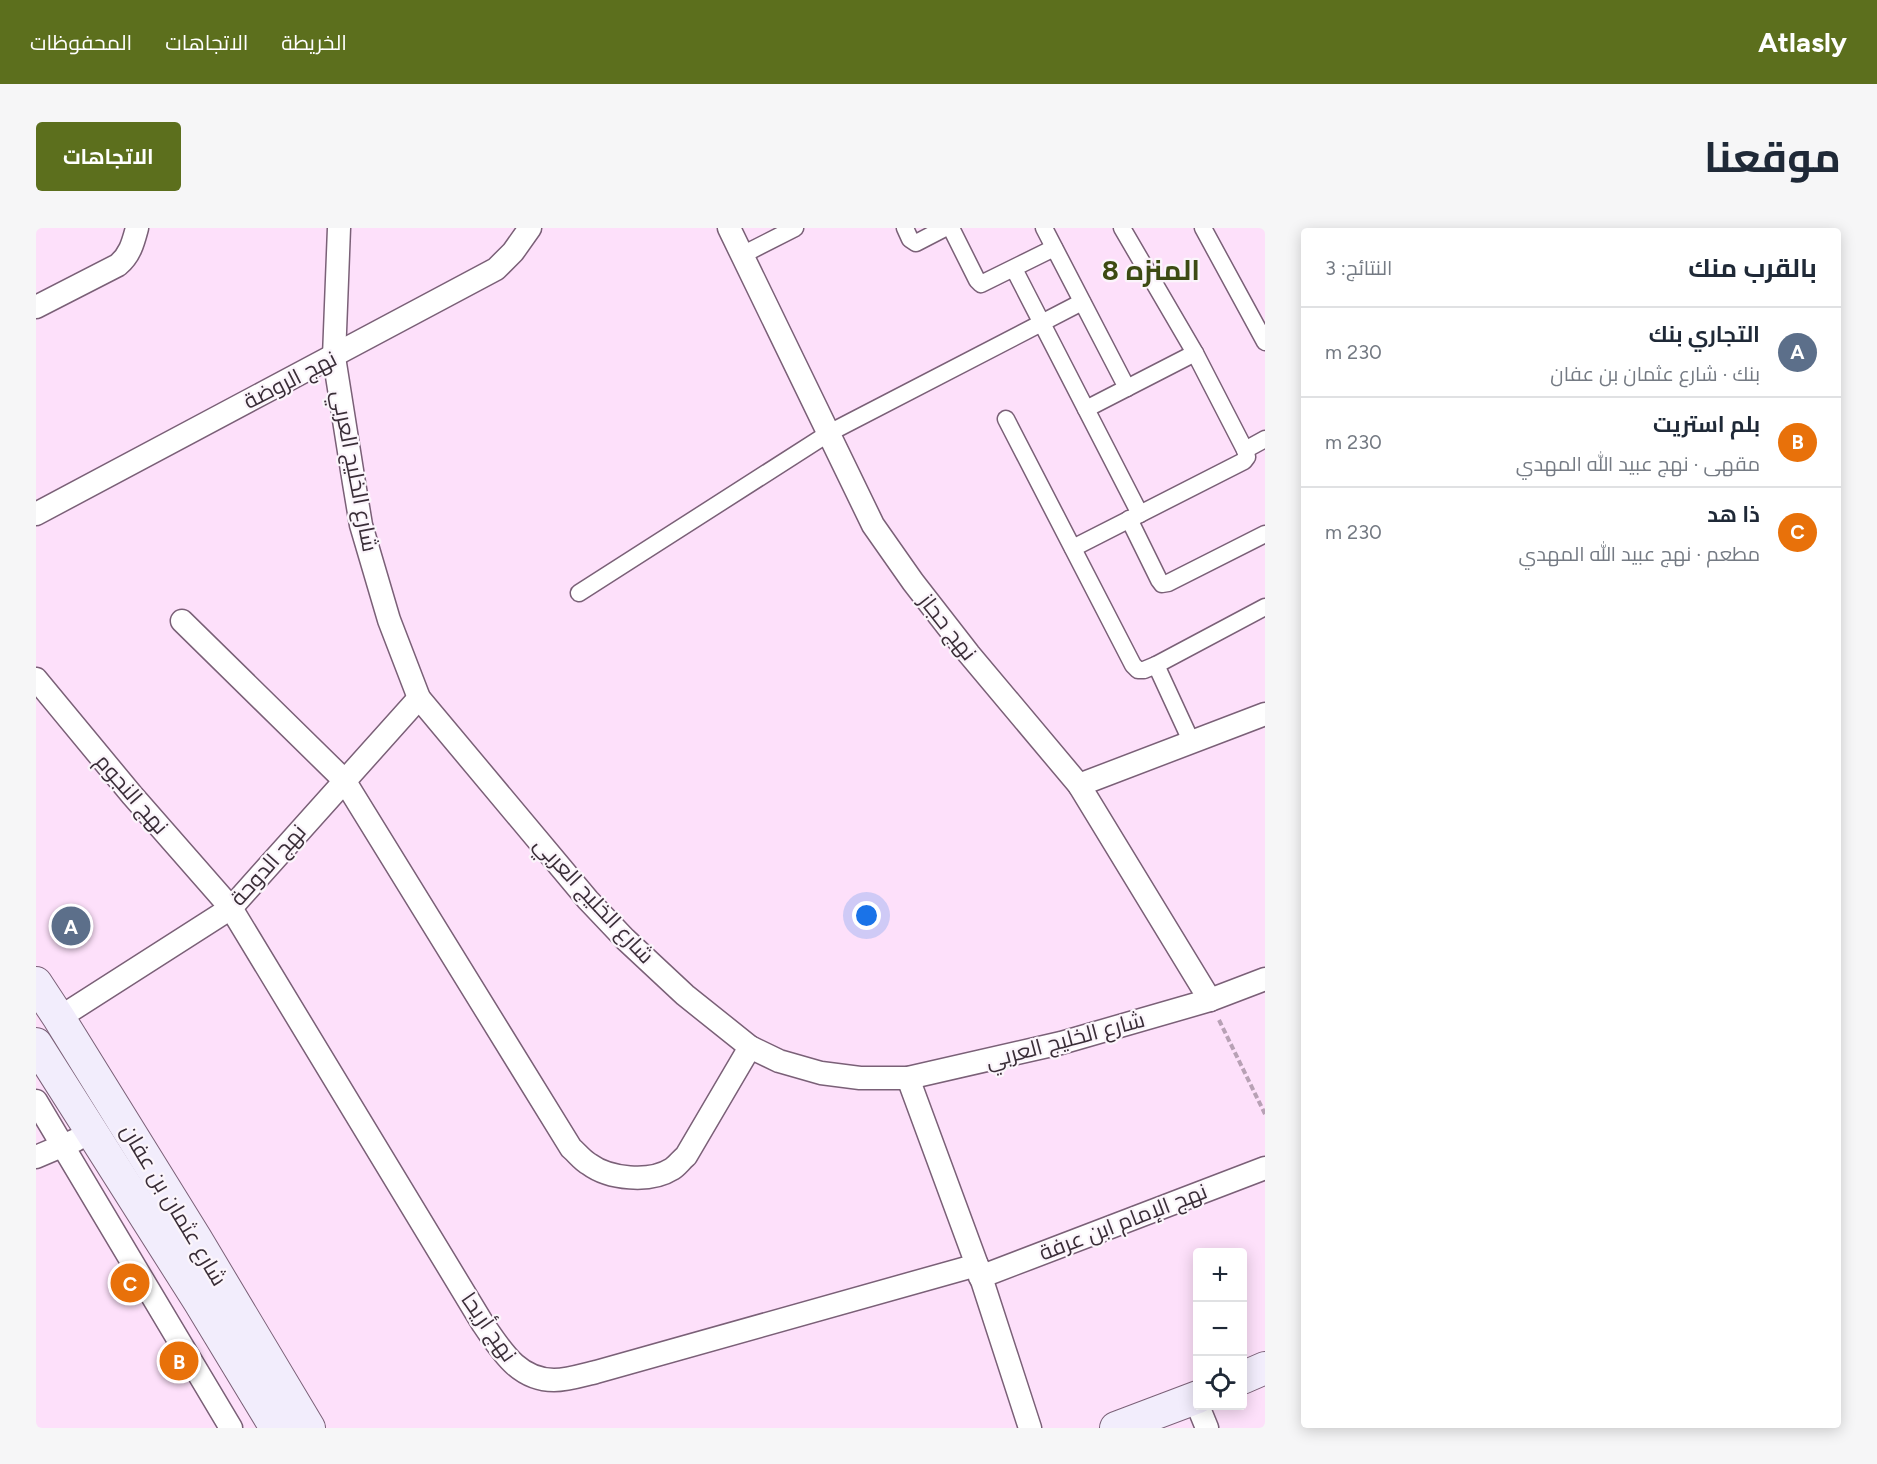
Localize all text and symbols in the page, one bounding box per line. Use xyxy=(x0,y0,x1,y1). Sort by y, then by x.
text: Atlasly xyxy=(1758,25,1847,59)
text: المحفوظات xyxy=(30,30,132,55)
text: الاتجاهات xyxy=(165,30,248,55)
text: الخريطة xyxy=(281,30,347,55)
button: الاتجاهات xyxy=(36,122,181,191)
text: موقعنا xyxy=(1704,132,1841,183)
text: بالقرب منك xyxy=(1688,252,1817,284)
district label: المنزه 8 xyxy=(1102,253,1200,287)
text: النتائج: 3 xyxy=(1325,256,1392,280)
text: التجاري بنك xyxy=(1649,321,1760,348)
text: 230 m xyxy=(1325,340,1382,364)
text: A xyxy=(1790,340,1805,364)
street label: نهج الروضة xyxy=(239,345,342,416)
text: بنك · شارع عثمان بن عفان xyxy=(1550,362,1760,386)
street label: شارع الخليج العربي xyxy=(323,388,384,554)
text: بلم استريت xyxy=(1653,411,1760,438)
text: 230 m xyxy=(1325,430,1382,454)
text: B xyxy=(1791,430,1804,454)
text: مقهى · نهج عبيد الله المهدي xyxy=(1516,452,1760,476)
text: ذا هد xyxy=(1707,501,1760,528)
text: 230 m xyxy=(1325,520,1382,544)
text: C xyxy=(1790,520,1805,544)
text: مطعم · نهج عبيد الله المهدي xyxy=(1518,542,1760,566)
street label: نهج حجاز xyxy=(912,587,982,666)
street label: نهج النجوم xyxy=(88,748,174,841)
street label: نهج الدوحة xyxy=(224,819,312,912)
street label: شارع الخليج العربي xyxy=(526,831,660,971)
your location xyxy=(852,901,881,930)
pin: A xyxy=(51,904,90,948)
street label: شارع الخليج العربي xyxy=(982,1006,1148,1077)
street label: شارع عثمان بن عفان xyxy=(114,1119,233,1291)
street label: نهج الإمام ابن عرفة xyxy=(1035,1178,1212,1268)
map controls xyxy=(1193,1248,1247,1410)
button: + xyxy=(1193,1248,1247,1302)
pin: C xyxy=(110,1260,149,1306)
street label: نهج أريحا xyxy=(455,1287,523,1368)
button: − xyxy=(1193,1302,1247,1356)
pin: B xyxy=(160,1338,198,1384)
button: locate xyxy=(1193,1356,1247,1410)

